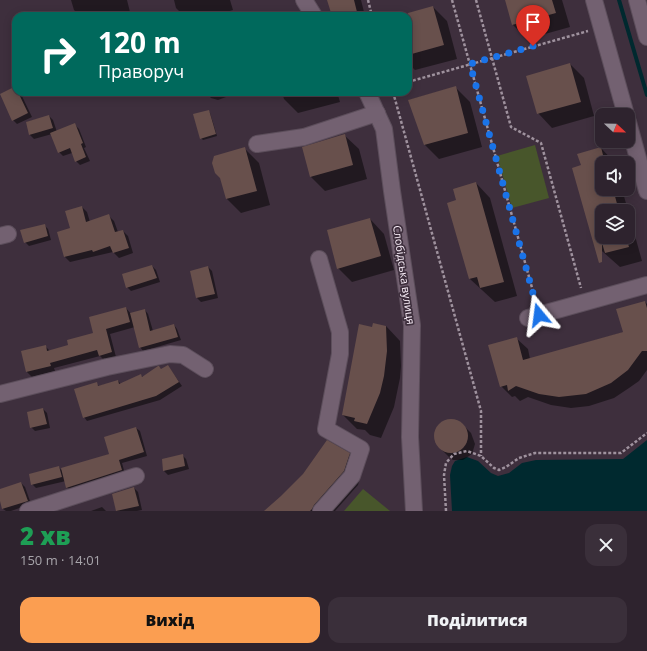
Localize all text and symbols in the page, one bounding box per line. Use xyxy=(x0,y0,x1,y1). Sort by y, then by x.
pin xyxy=(516,5,550,46)
icon: arrive xyxy=(522,11,544,33)
text: 120 m xyxy=(98,23,181,61)
icon: right xyxy=(32,28,84,80)
text: Праворуч xyxy=(98,59,184,83)
north arrow xyxy=(595,108,635,148)
map controls xyxy=(595,108,635,244)
button: sound xyxy=(595,156,635,196)
button: layers xyxy=(595,204,635,244)
street label: Слобідська вулиця xyxy=(390,224,419,325)
position arrow xyxy=(518,294,560,336)
text: 2 хв xyxy=(20,519,71,552)
button: close xyxy=(585,524,627,566)
text: 150 m · 14:01 xyxy=(20,551,101,569)
button: Вихід xyxy=(20,597,320,643)
button: Поділитися xyxy=(328,597,627,643)

